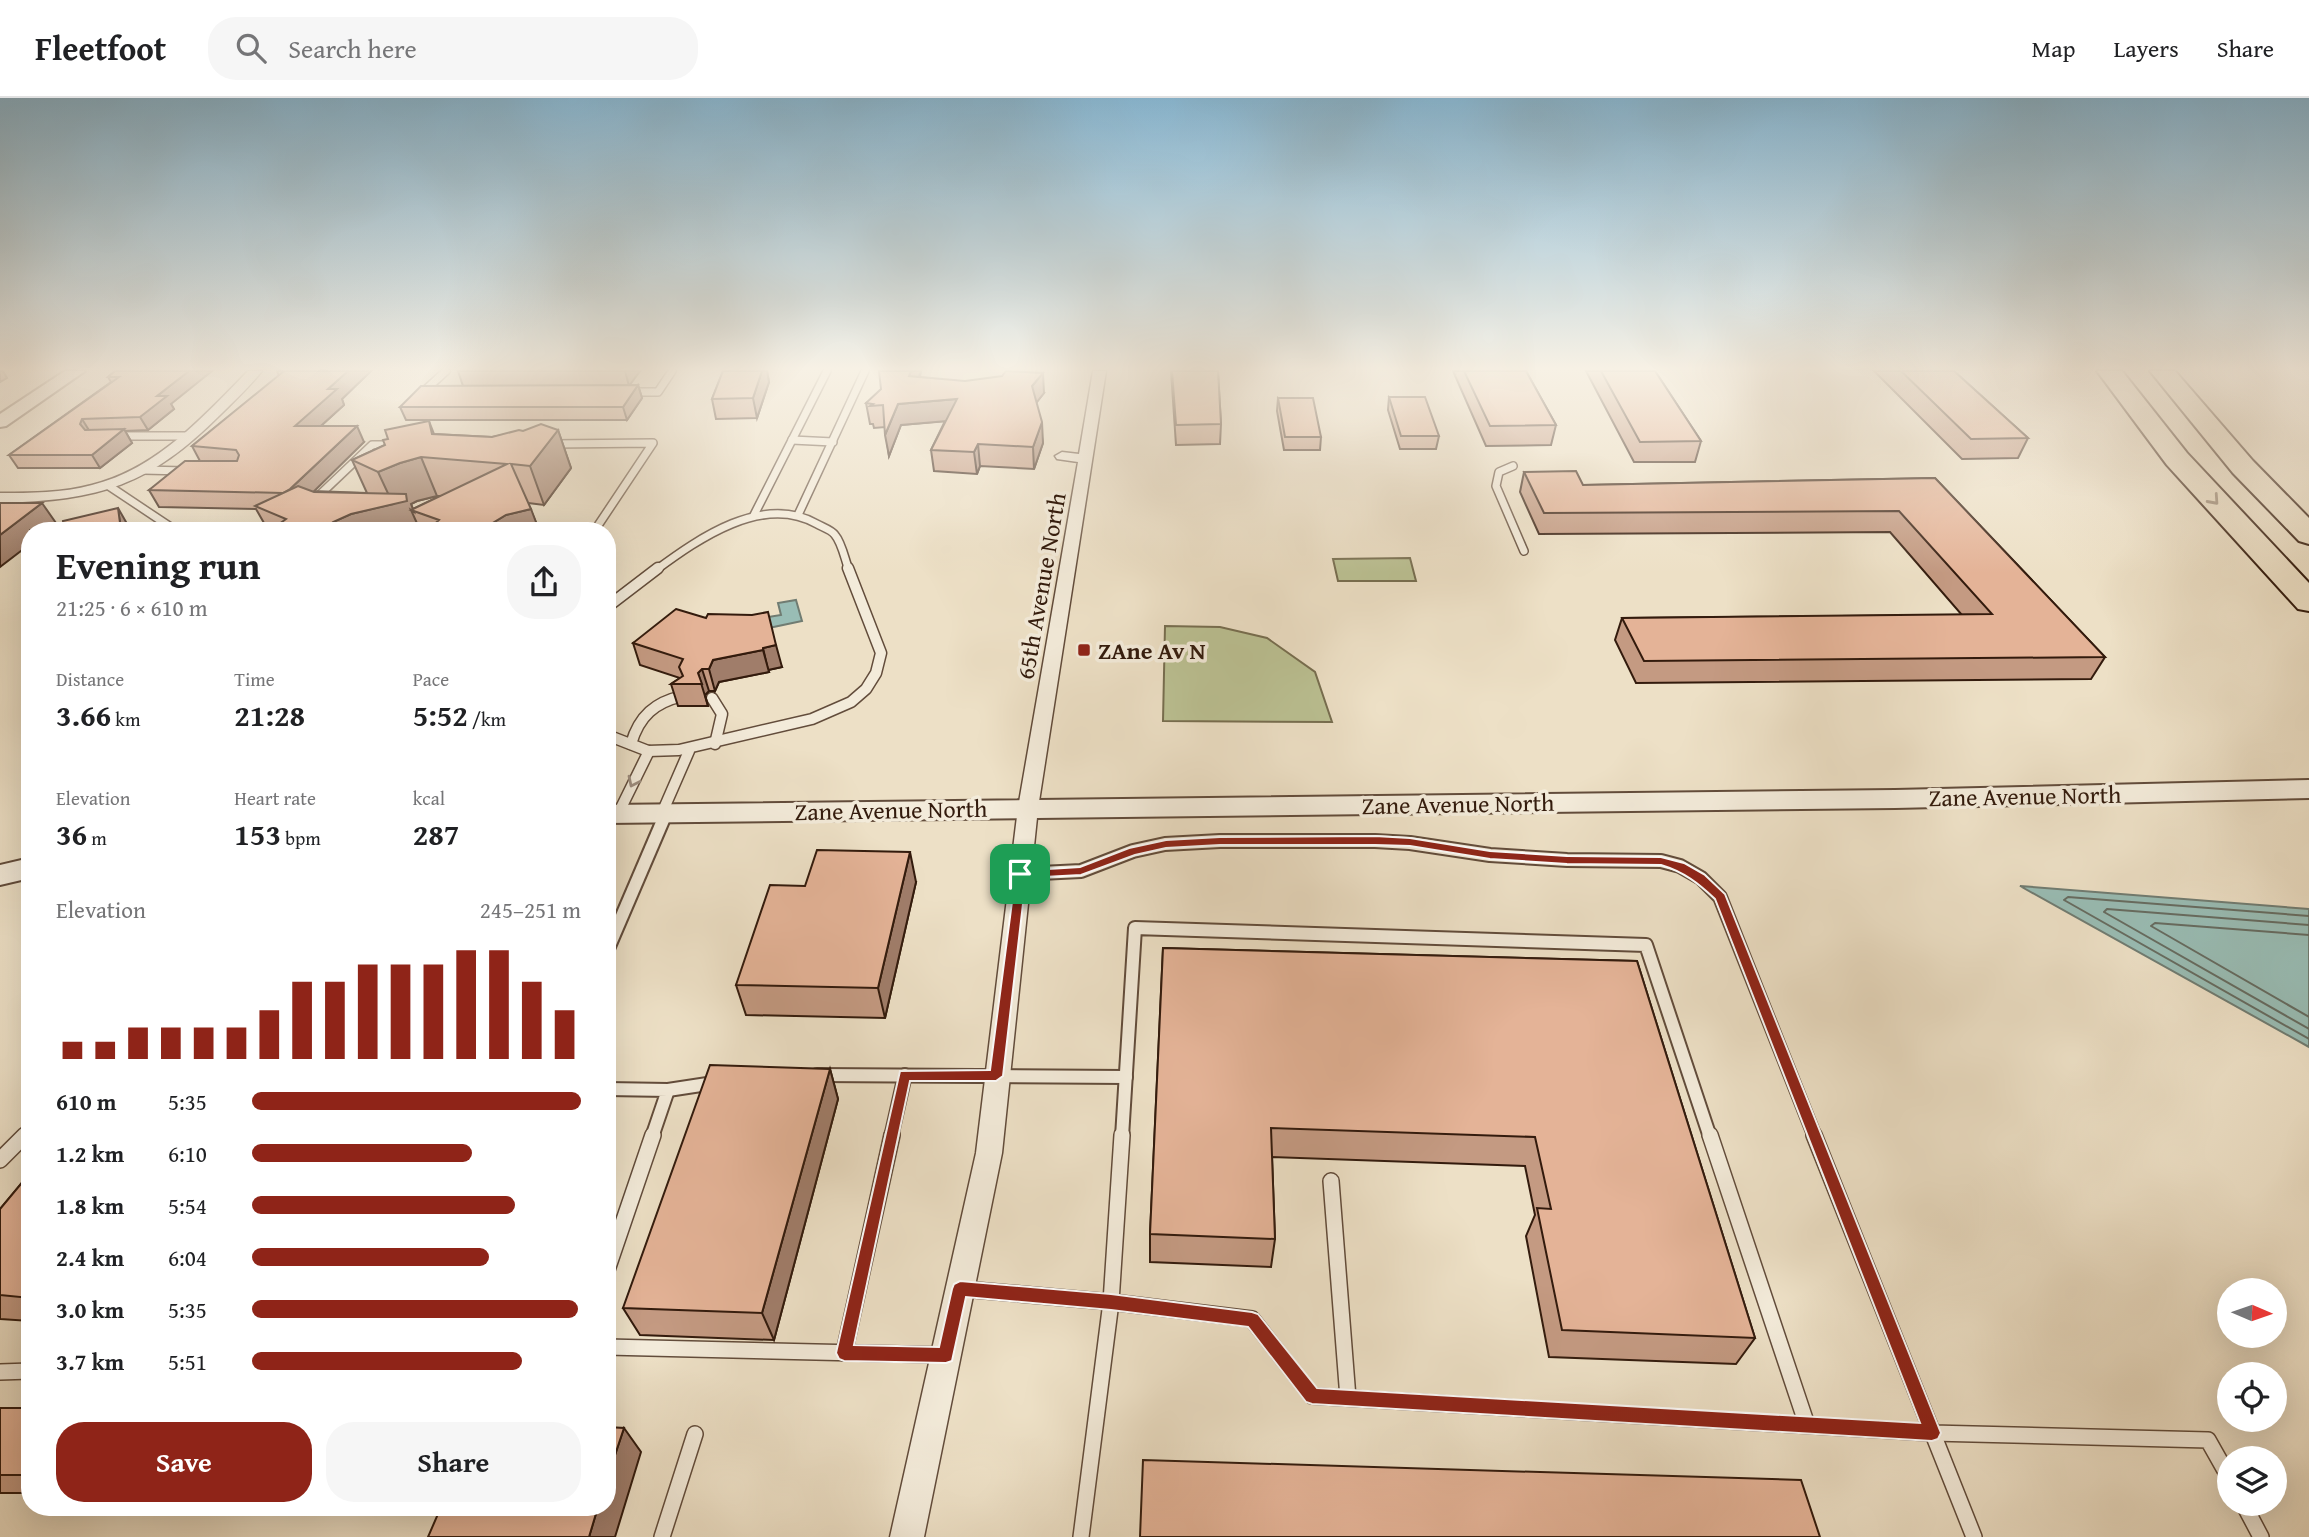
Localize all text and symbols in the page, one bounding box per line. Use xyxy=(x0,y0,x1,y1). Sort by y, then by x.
search box xyxy=(208,17,698,80)
text: Fleetfoot xyxy=(35,24,166,72)
icon: search xyxy=(232,29,270,67)
text: Search here xyxy=(288,29,417,68)
text: Map xyxy=(2032,31,2075,66)
text: Layers xyxy=(2113,31,2179,66)
text: Share xyxy=(2217,31,2274,66)
street label: 65th Avenue North xyxy=(1007,489,1075,682)
one-way arrow xyxy=(2205,492,2218,505)
text: Evening run xyxy=(56,537,260,593)
button: share xyxy=(507,545,581,619)
text: 21:25 · 6 × 610 m xyxy=(56,591,208,624)
place label: ZAne Av N xyxy=(1098,633,1206,668)
marker: ZAne Av N xyxy=(1076,642,1092,658)
text: Distance xyxy=(56,665,124,693)
text: Time xyxy=(234,665,275,693)
text: Pace xyxy=(413,665,449,693)
text: 3.66 xyxy=(56,693,111,737)
text: 21:28 xyxy=(234,693,305,737)
text: 5:52 xyxy=(413,693,468,737)
text: km xyxy=(111,705,140,733)
text: /km xyxy=(468,705,506,733)
one-way arrow xyxy=(628,775,642,787)
street label: Zane Avenue North xyxy=(1928,777,2122,815)
text: Elevation xyxy=(56,784,130,812)
text: Heart rate xyxy=(234,784,316,812)
text: kcal xyxy=(413,784,445,812)
street label: Zane Avenue North xyxy=(1361,785,1555,823)
street label: Zane Avenue North xyxy=(794,791,988,829)
text: 36 xyxy=(56,812,87,856)
text: 153 xyxy=(234,812,281,856)
text: 287 xyxy=(413,812,459,856)
text: m xyxy=(87,824,107,852)
text: bpm xyxy=(281,824,321,852)
pin xyxy=(990,844,1050,904)
icon: arrive xyxy=(1001,855,1039,893)
text: Elevation xyxy=(56,893,146,926)
text: 245–251 m xyxy=(480,893,581,926)
text: 610 m xyxy=(56,1085,117,1118)
text: 5:35 xyxy=(168,1085,207,1118)
text: 1.2 km xyxy=(56,1137,124,1170)
text: 6:10 xyxy=(168,1137,207,1170)
text: 1.8 km xyxy=(56,1189,124,1222)
text: 5:54 xyxy=(168,1189,207,1222)
text: 2.4 km xyxy=(56,1241,124,1274)
text: 6:04 xyxy=(168,1241,207,1274)
north arrow xyxy=(2217,1278,2287,1348)
map controls xyxy=(2217,1278,2287,1516)
text: 3.0 km xyxy=(56,1293,124,1326)
text: 5:35 xyxy=(168,1293,207,1326)
text: 3.7 km xyxy=(56,1345,124,1378)
text: 5:51 xyxy=(168,1345,207,1378)
button: locate xyxy=(2217,1362,2287,1432)
button: Save xyxy=(56,1422,312,1502)
button: Share xyxy=(326,1422,581,1502)
button: layers xyxy=(2217,1446,2287,1516)

